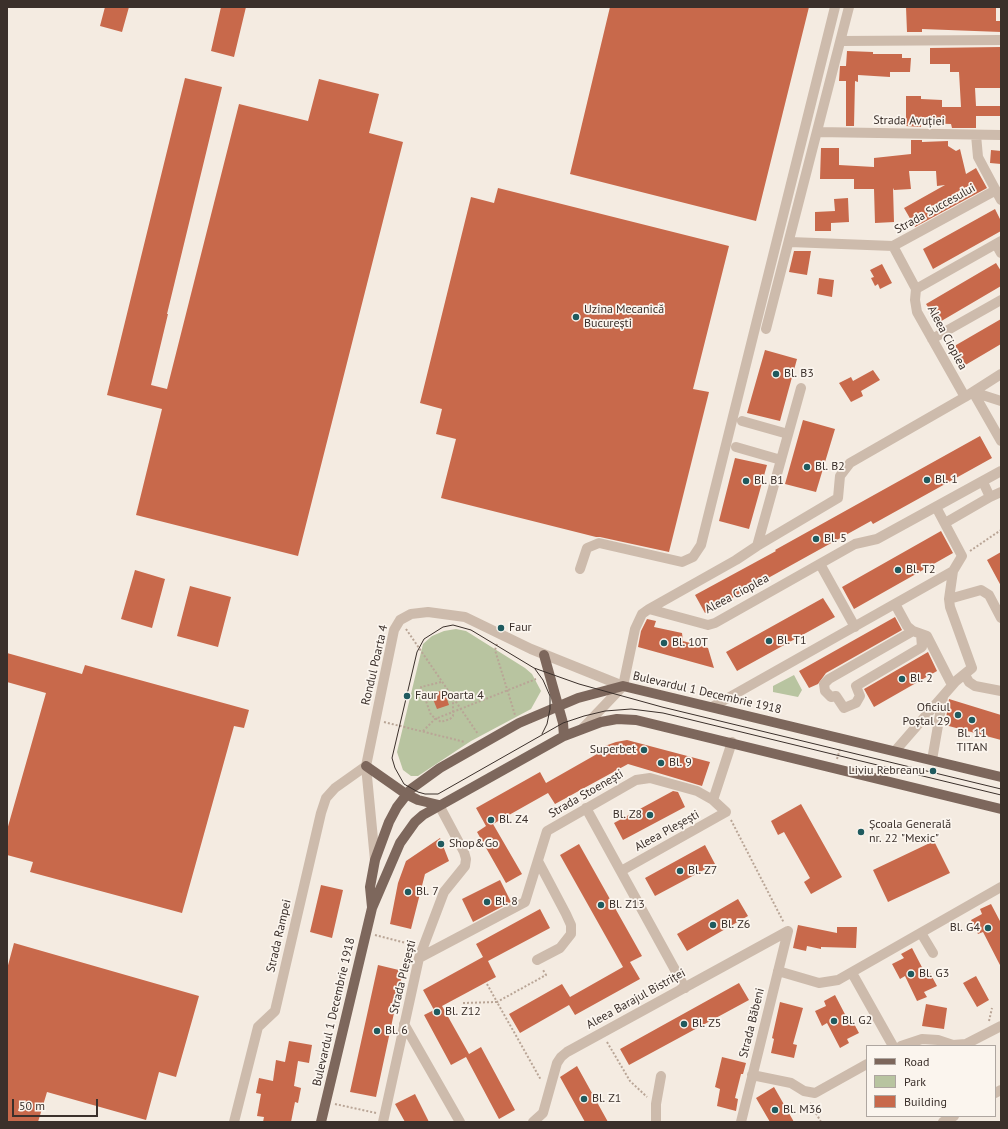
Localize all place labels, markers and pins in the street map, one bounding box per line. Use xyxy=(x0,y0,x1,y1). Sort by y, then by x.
place label: Uzina Mecanică București xyxy=(584,303,664,331)
marker: Uzina Mecanică București xyxy=(571,312,581,322)
place label: Bl. B3 xyxy=(784,367,814,381)
marker: Bl. B3 xyxy=(771,369,781,379)
place label: Bl. B2 xyxy=(815,460,845,474)
marker: Bl. B2 xyxy=(802,462,812,472)
place label: Bl. 1 xyxy=(935,473,958,487)
place label: Bl. B1 xyxy=(754,474,784,488)
marker: Bl. 1 xyxy=(922,475,932,485)
marker: Bl. B1 xyxy=(741,476,751,486)
place label: Bl. 5 xyxy=(824,532,847,546)
marker: Bl. 5 xyxy=(811,534,821,544)
place label: Bl. T2 xyxy=(906,563,935,577)
marker: Bl. T2 xyxy=(893,565,903,575)
place label: Faur xyxy=(509,621,532,635)
marker: Faur xyxy=(496,623,506,633)
place label: Bl. T1 xyxy=(777,634,806,648)
place label: Bl. 10T xyxy=(672,636,708,650)
marker: Bl. T1 xyxy=(764,636,774,646)
marker: Bl. 10T xyxy=(659,638,669,648)
place label: Bl. 2 xyxy=(910,672,933,686)
marker: Bl. 2 xyxy=(897,674,907,684)
place label: Faur Poarta 4 xyxy=(415,689,484,703)
marker: Faur Poarta 4 xyxy=(402,691,412,701)
place label: Oficiul Poștal 29 xyxy=(902,701,950,729)
marker: Oficiul Poștal 29 xyxy=(953,710,963,720)
marker: Bl. 11 TITAN xyxy=(967,715,977,725)
place label: Bl. 11 TITAN xyxy=(956,727,988,755)
place label: Superbet xyxy=(590,743,636,757)
marker: Superbet xyxy=(639,745,649,755)
place label: Bl. 9 xyxy=(669,756,692,770)
marker: Bl. 9 xyxy=(656,758,666,768)
place label: Liviu Rebreanu xyxy=(849,764,925,778)
marker: Liviu Rebreanu xyxy=(928,766,938,776)
place label: Bl. Z8 xyxy=(613,808,642,822)
marker: Bl. Z8 xyxy=(645,810,655,820)
place label: Bl. Z4 xyxy=(499,813,528,827)
marker: Bl. Z4 xyxy=(486,815,496,825)
place label: Școala Generală nr. 22 "Mexic" xyxy=(869,818,951,846)
marker: Școala Generală nr. 22 "Mexic" xyxy=(856,827,866,837)
place label: Shop&Go xyxy=(449,837,498,851)
marker: Shop&Go xyxy=(436,839,446,849)
place label: Bl. Z7 xyxy=(688,864,717,878)
marker: Bl. Z7 xyxy=(675,866,685,876)
place label: Bl. 7 xyxy=(416,885,439,899)
marker: Bl. 7 xyxy=(403,887,413,897)
place label: Bl. 8 xyxy=(495,895,518,909)
marker: Bl. 8 xyxy=(482,897,492,907)
place label: Bl. Z13 xyxy=(609,898,645,912)
marker: Bl. Z13 xyxy=(596,900,606,910)
place label: Bl. Z6 xyxy=(721,918,750,932)
marker: Bl. Z6 xyxy=(708,920,718,930)
place label: Bl. G4 xyxy=(950,921,980,935)
marker: Bl. G4 xyxy=(983,923,993,933)
place label: Bl. G3 xyxy=(919,967,949,981)
marker: Bl. G3 xyxy=(906,969,916,979)
place label: Bl. Z12 xyxy=(445,1005,481,1019)
marker: Bl. Z12 xyxy=(432,1007,442,1017)
place label: Bl. G2 xyxy=(842,1014,872,1028)
marker: Bl. G2 xyxy=(829,1016,839,1026)
place label: Bl. Z5 xyxy=(692,1017,721,1031)
marker: Bl. Z5 xyxy=(679,1019,689,1029)
place label: Bl. 6 xyxy=(385,1024,408,1038)
marker: Bl. 6 xyxy=(372,1026,382,1036)
place label: Bl. Z1 xyxy=(592,1092,621,1106)
marker: Bl. Z1 xyxy=(579,1094,589,1104)
place label: Bl. M36 xyxy=(783,1103,822,1117)
marker: Bl. M36 xyxy=(770,1105,780,1115)

